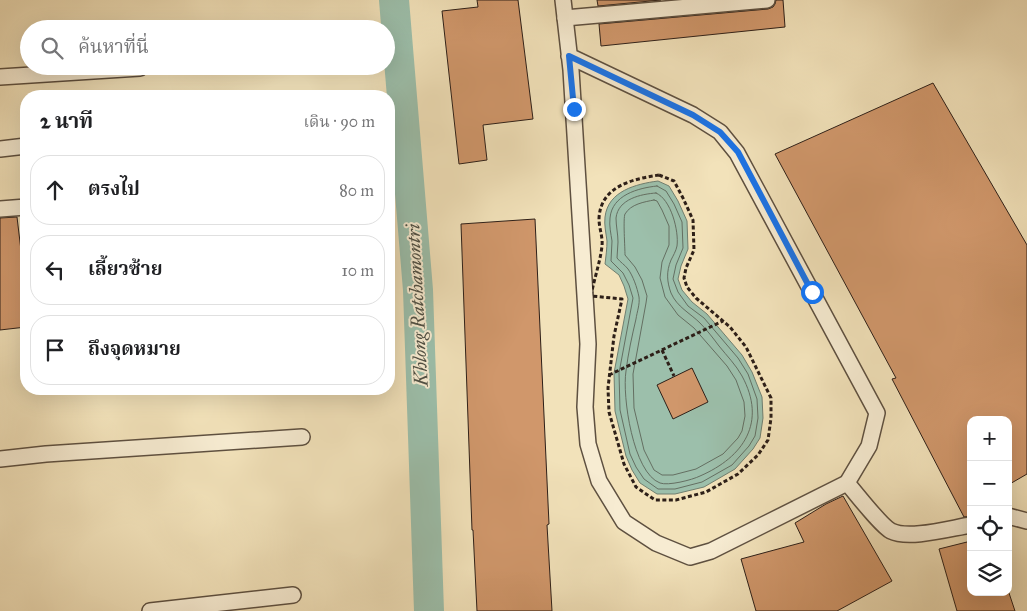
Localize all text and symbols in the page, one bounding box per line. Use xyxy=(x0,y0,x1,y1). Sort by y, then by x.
search box xyxy=(20,20,395,75)
icon: search xyxy=(38,34,66,62)
text: ค้นหาที่นี่ xyxy=(78,35,149,58)
route end xyxy=(563,98,586,121)
text: 2 นาที xyxy=(40,108,93,134)
text: เดิน · 90 m xyxy=(304,112,375,131)
icon: ahead xyxy=(41,176,69,204)
text: ตรงไป xyxy=(88,177,140,200)
text: 80 m xyxy=(339,181,374,200)
water label: Khlong Ratchamontri xyxy=(401,223,433,388)
icon: left xyxy=(41,256,69,284)
text: เลี้ยวซ้าย xyxy=(88,257,162,280)
text: 10 m xyxy=(342,261,374,280)
route start xyxy=(801,281,824,304)
icon: arrive xyxy=(41,336,69,364)
text: ถึงจุดหมาย xyxy=(88,337,181,360)
map controls xyxy=(967,416,1012,596)
button: + xyxy=(967,416,1012,461)
button: − xyxy=(967,461,1012,506)
button: locate xyxy=(967,506,1012,551)
button: layers xyxy=(967,551,1012,596)

